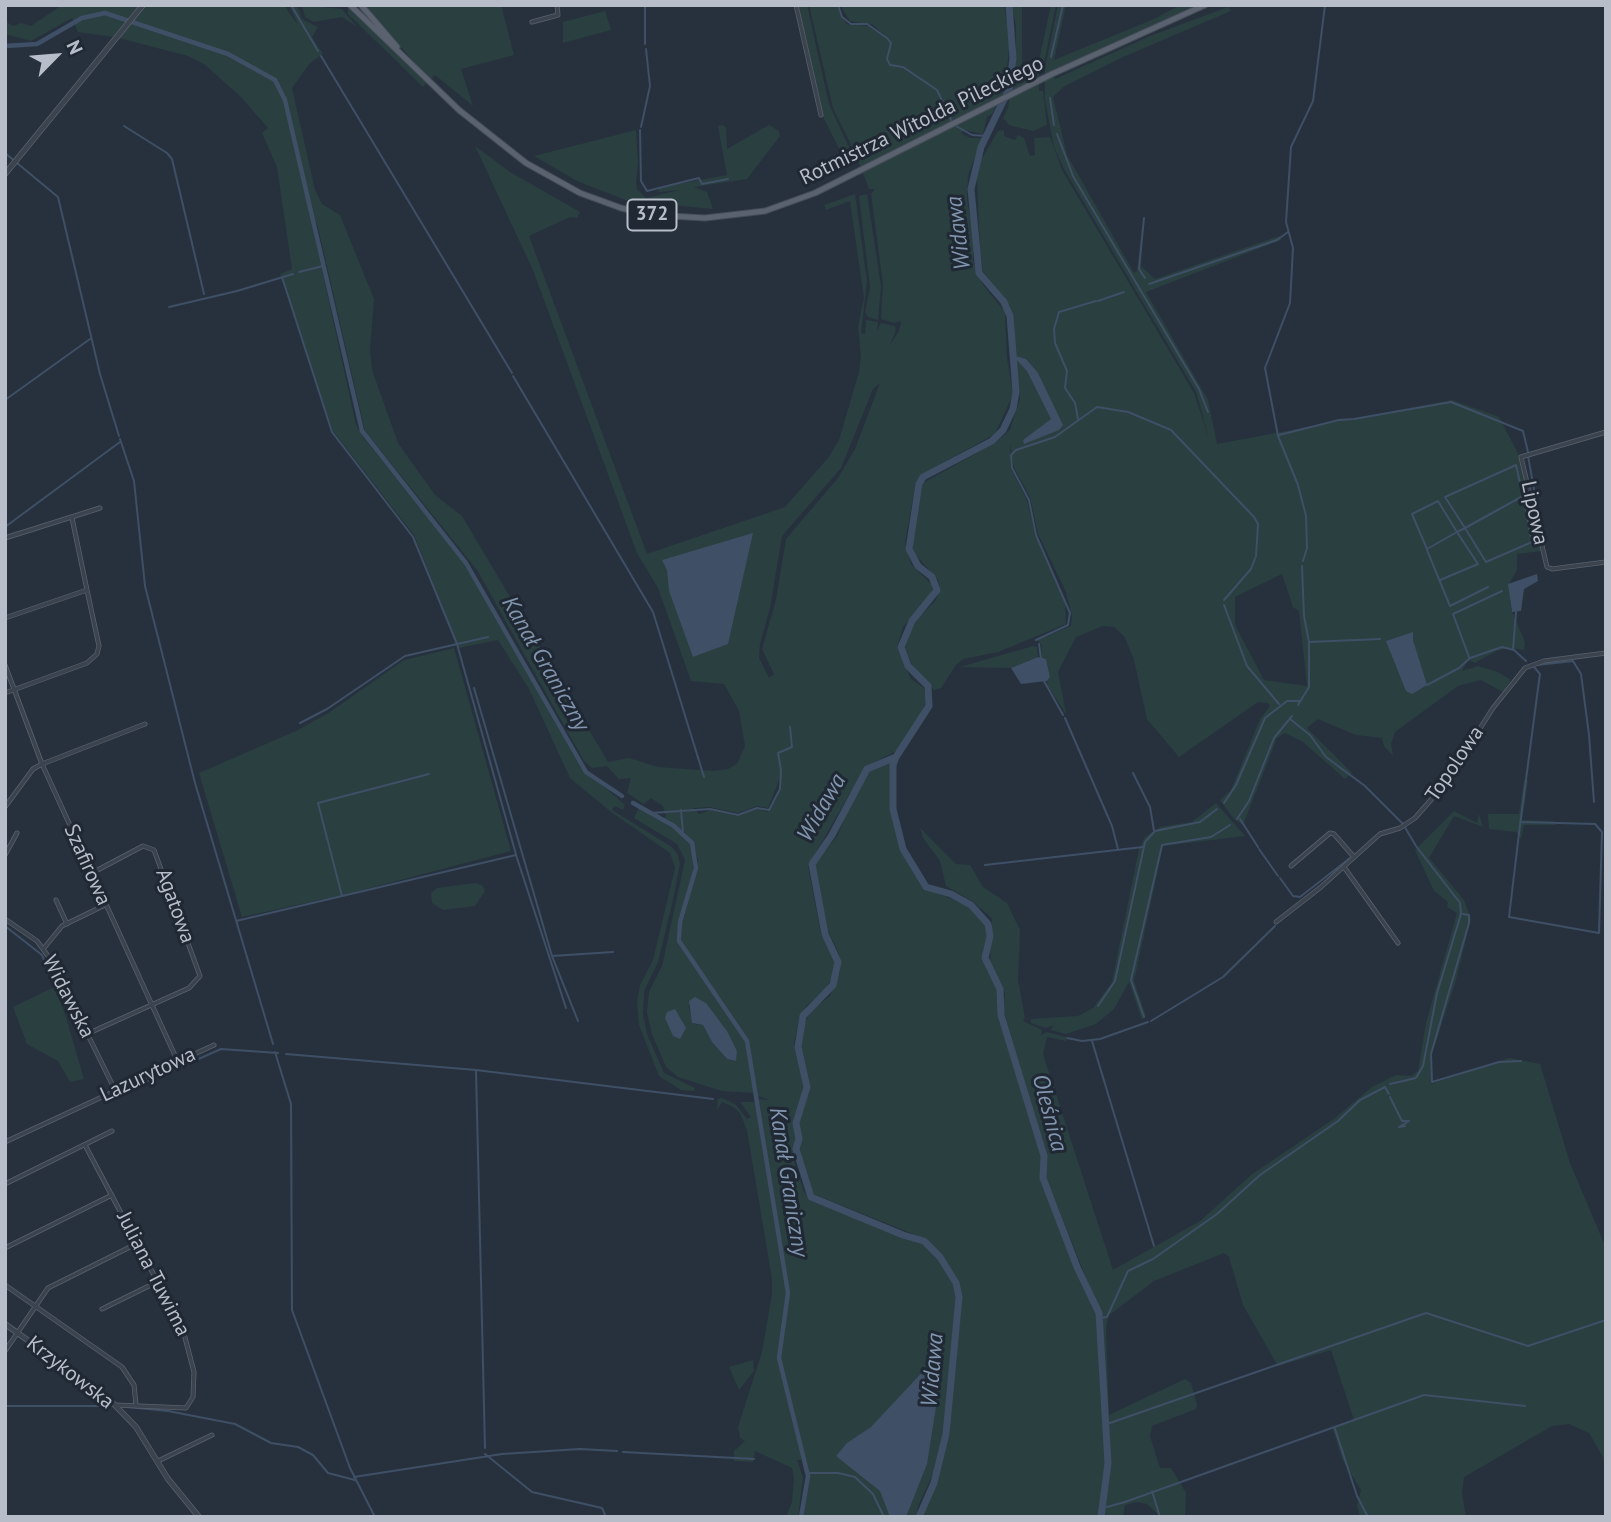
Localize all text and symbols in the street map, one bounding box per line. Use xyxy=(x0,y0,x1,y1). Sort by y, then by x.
north arrow xyxy=(21,21,91,91)
text: N xyxy=(62,36,89,58)
street label: Rotmistrza Witolda Pileckiego xyxy=(796,51,1048,191)
water label: Widawa xyxy=(941,195,977,271)
road number: 372 xyxy=(628,200,676,230)
street label: Lipowa xyxy=(1515,479,1553,547)
water label: Kanał Graniczny xyxy=(495,592,595,736)
street label: Topolowa xyxy=(1421,721,1489,807)
water label: Widawa xyxy=(792,769,852,847)
street label: Szafirowa xyxy=(58,820,116,910)
street label: Agatowa xyxy=(150,865,200,947)
street label: Widawska xyxy=(36,951,100,1043)
street label: Lazurytowa xyxy=(96,1042,200,1108)
water label: Oleśnica xyxy=(1025,1071,1073,1155)
water label: Kanał Graniczny xyxy=(763,1105,813,1259)
street label: Juliana Tuwima xyxy=(111,1208,195,1340)
street label: Krzykowska xyxy=(21,1331,119,1415)
water label: Widawa xyxy=(916,1332,950,1408)

